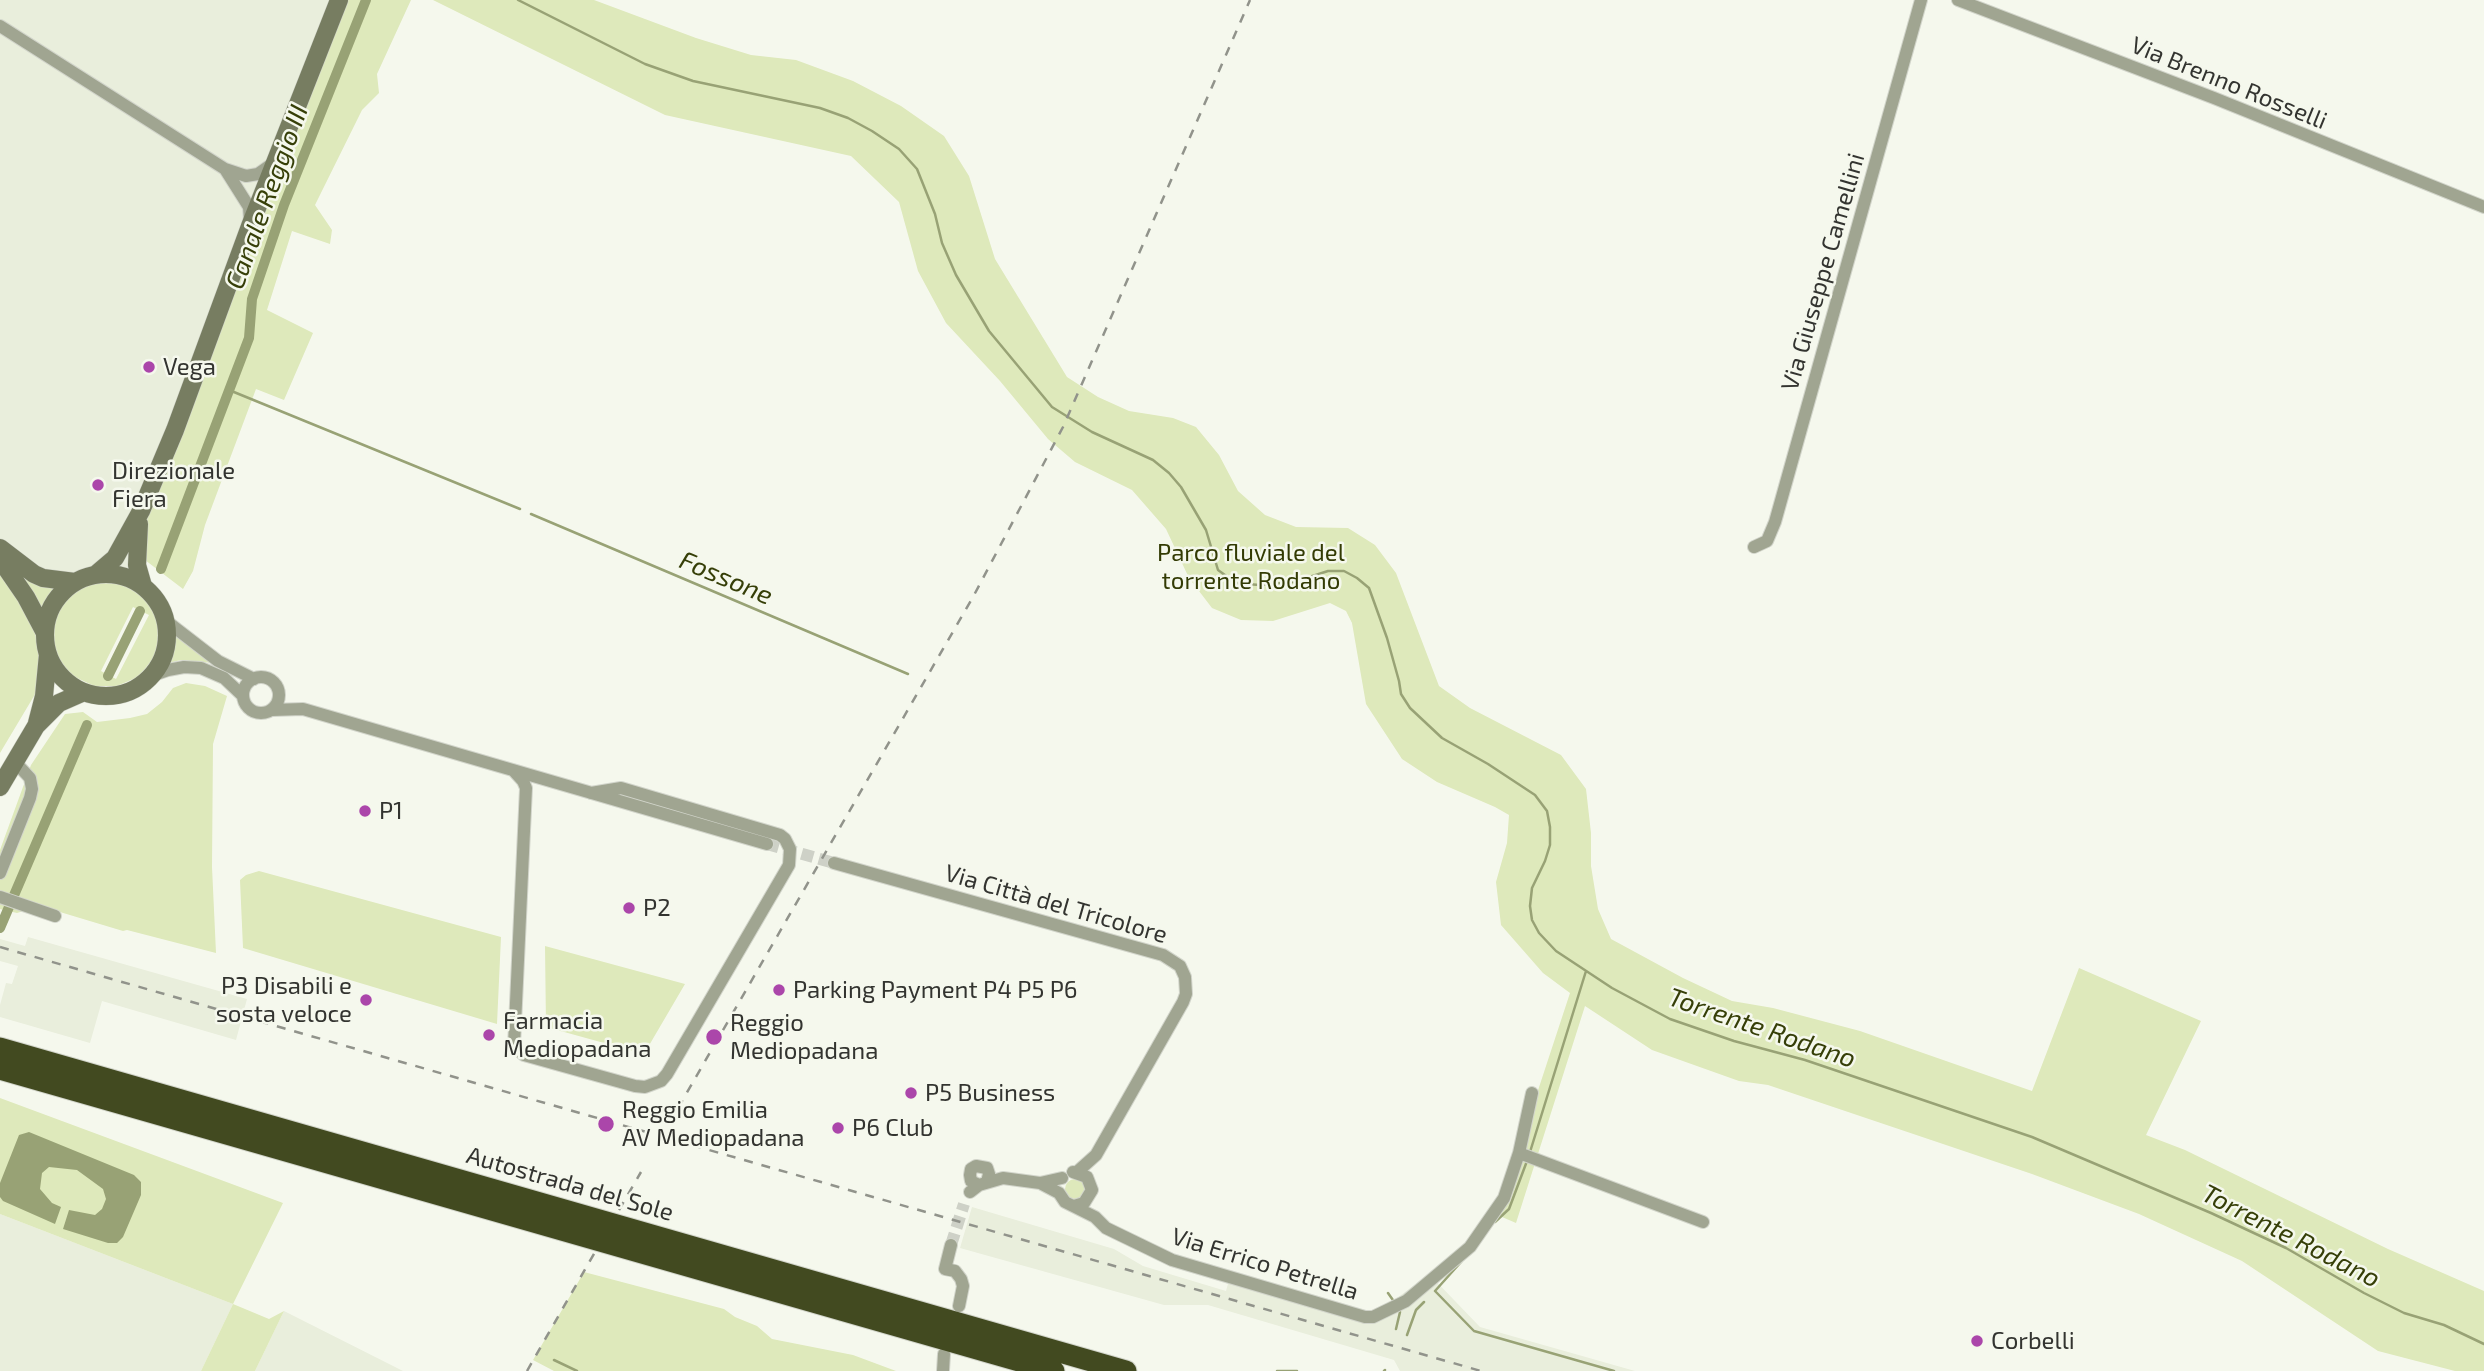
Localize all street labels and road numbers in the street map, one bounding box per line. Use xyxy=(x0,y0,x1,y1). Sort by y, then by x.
street label: Via Brenno Rosselli xyxy=(2127,31,2331,135)
street label: Via Giuseppe Camellini xyxy=(1775,150,1871,394)
street label: Via Città del Tricolore xyxy=(941,858,1171,950)
street label: Autostrada del Sole xyxy=(463,1141,677,1227)
street label: Via Errico Petrella xyxy=(1168,1222,1362,1306)

